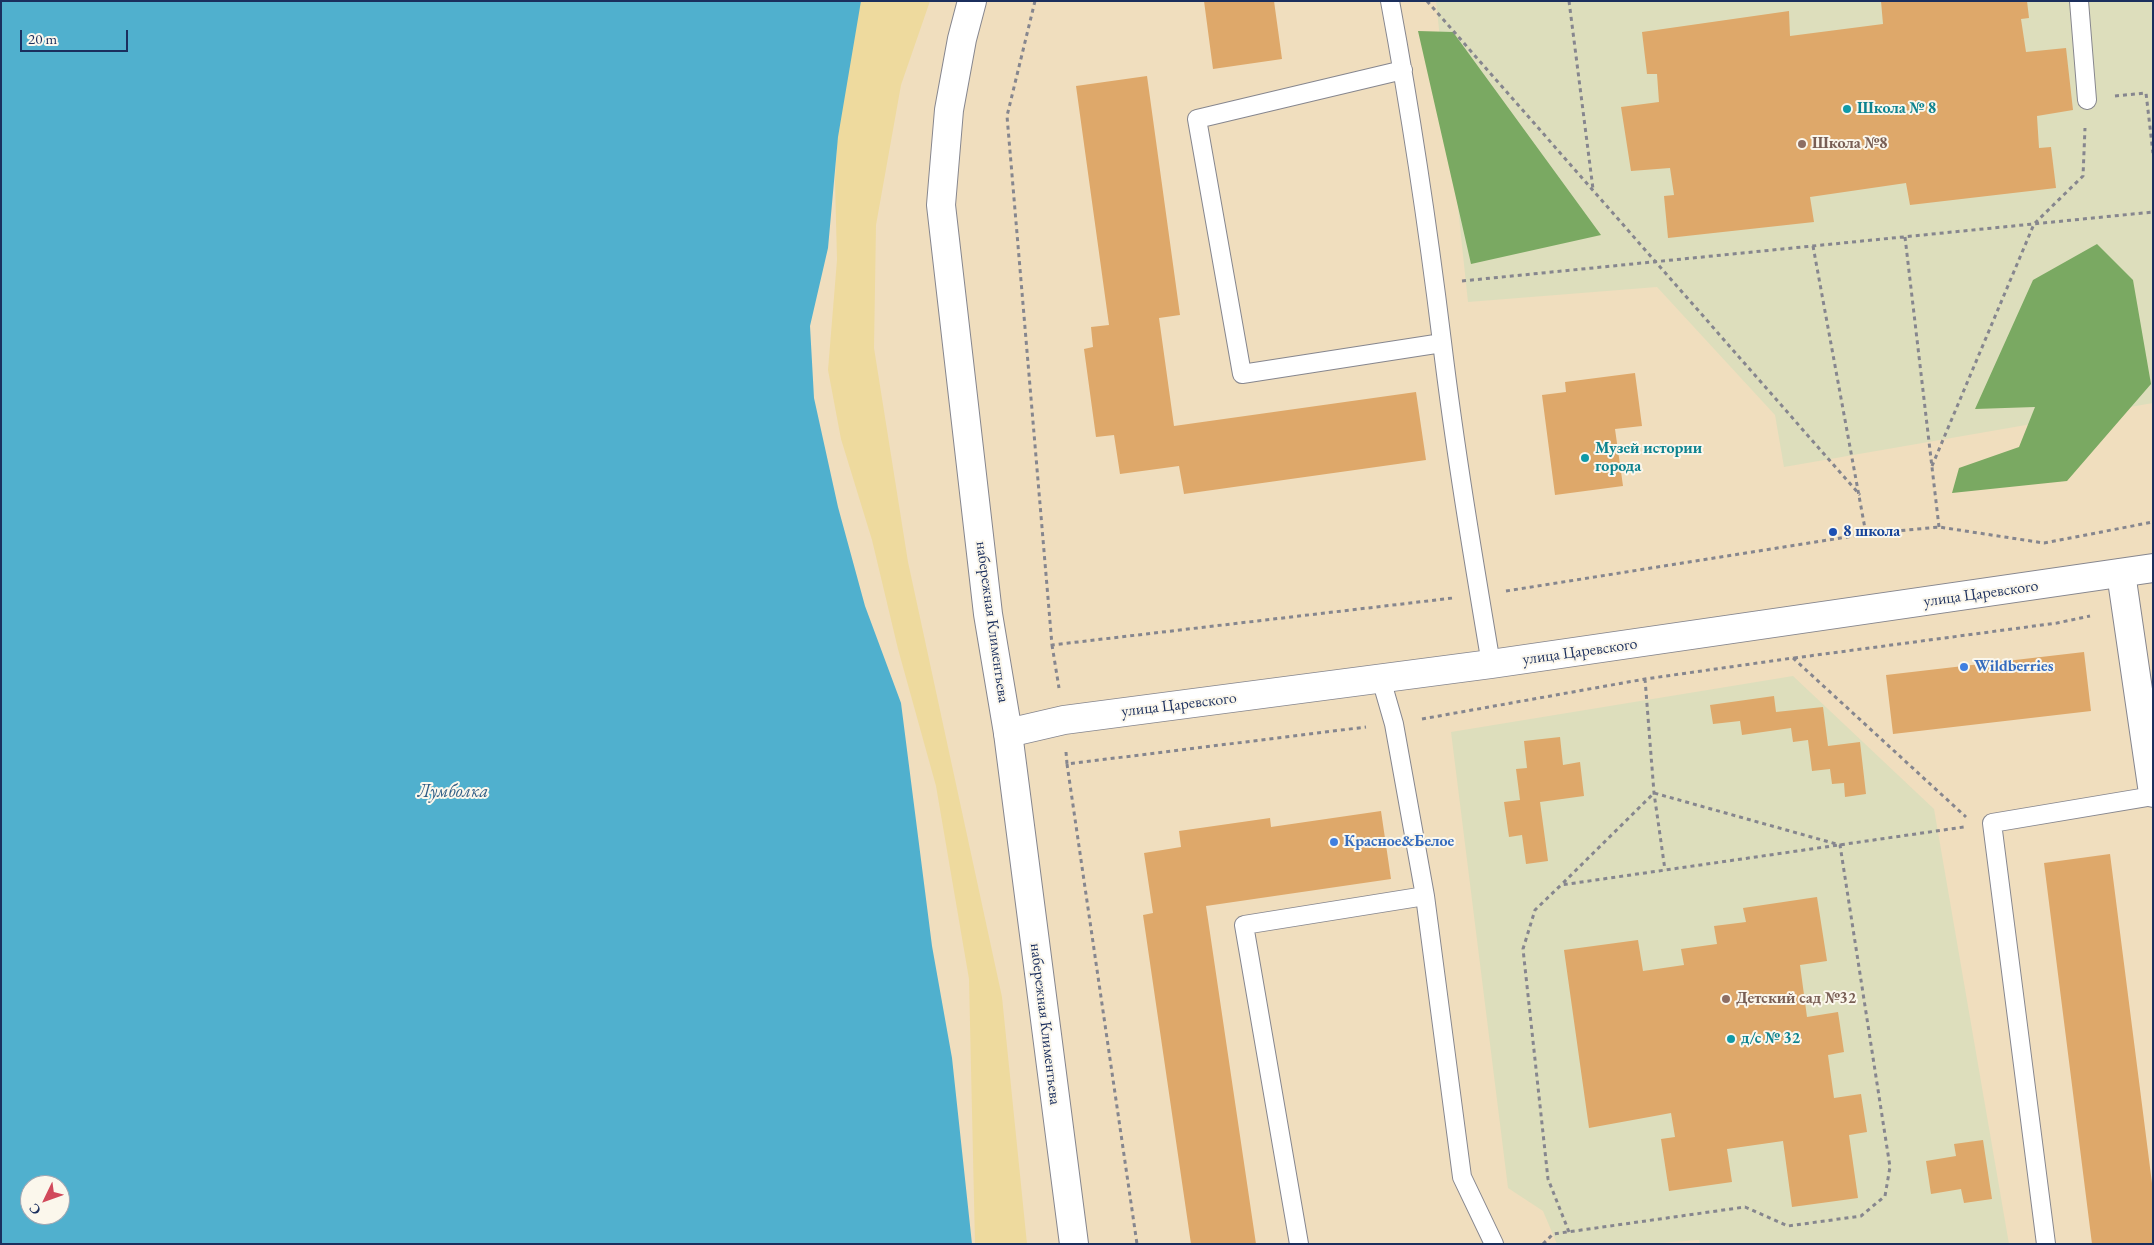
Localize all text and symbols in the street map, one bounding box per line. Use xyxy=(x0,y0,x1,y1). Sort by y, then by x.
scale bar xyxy=(22,20,130,52)
text: 20 m xyxy=(28,29,57,48)
place label: Школа № 8 xyxy=(1857,99,1936,119)
marker: Школа № 8 xyxy=(1841,103,1853,115)
place label: Школа №8 xyxy=(1812,134,1888,154)
marker: Школа №8 xyxy=(1796,138,1808,150)
place label: Музей истории города xyxy=(1595,439,1702,477)
marker: Музей истории города xyxy=(1579,452,1591,464)
place label: 8 школа xyxy=(1843,522,1900,542)
marker: 8 школа xyxy=(1827,526,1839,538)
street label: набережная Климентьева xyxy=(971,540,1013,704)
street label: улица Царевского xyxy=(1922,576,2040,612)
street label: улица Царевского xyxy=(1521,634,1639,670)
place label: Wildberries xyxy=(1974,657,2053,677)
marker: Wildberries xyxy=(1958,661,1970,673)
street label: улица Царевского xyxy=(1120,688,1238,722)
water label: Лумболка xyxy=(418,781,488,803)
place label: Красное&Белое xyxy=(1344,832,1454,852)
marker: Красное&Белое xyxy=(1328,836,1340,848)
street label: набережная Климентьева xyxy=(1026,942,1064,1106)
place label: Детский сад №32 xyxy=(1736,989,1856,1009)
marker: Детский сад №32 xyxy=(1720,993,1732,1005)
place label: д/с № 32 xyxy=(1741,1029,1800,1049)
marker: д/с № 32 xyxy=(1725,1033,1737,1045)
north arrow xyxy=(20,1175,70,1225)
text: С xyxy=(25,1200,45,1219)

